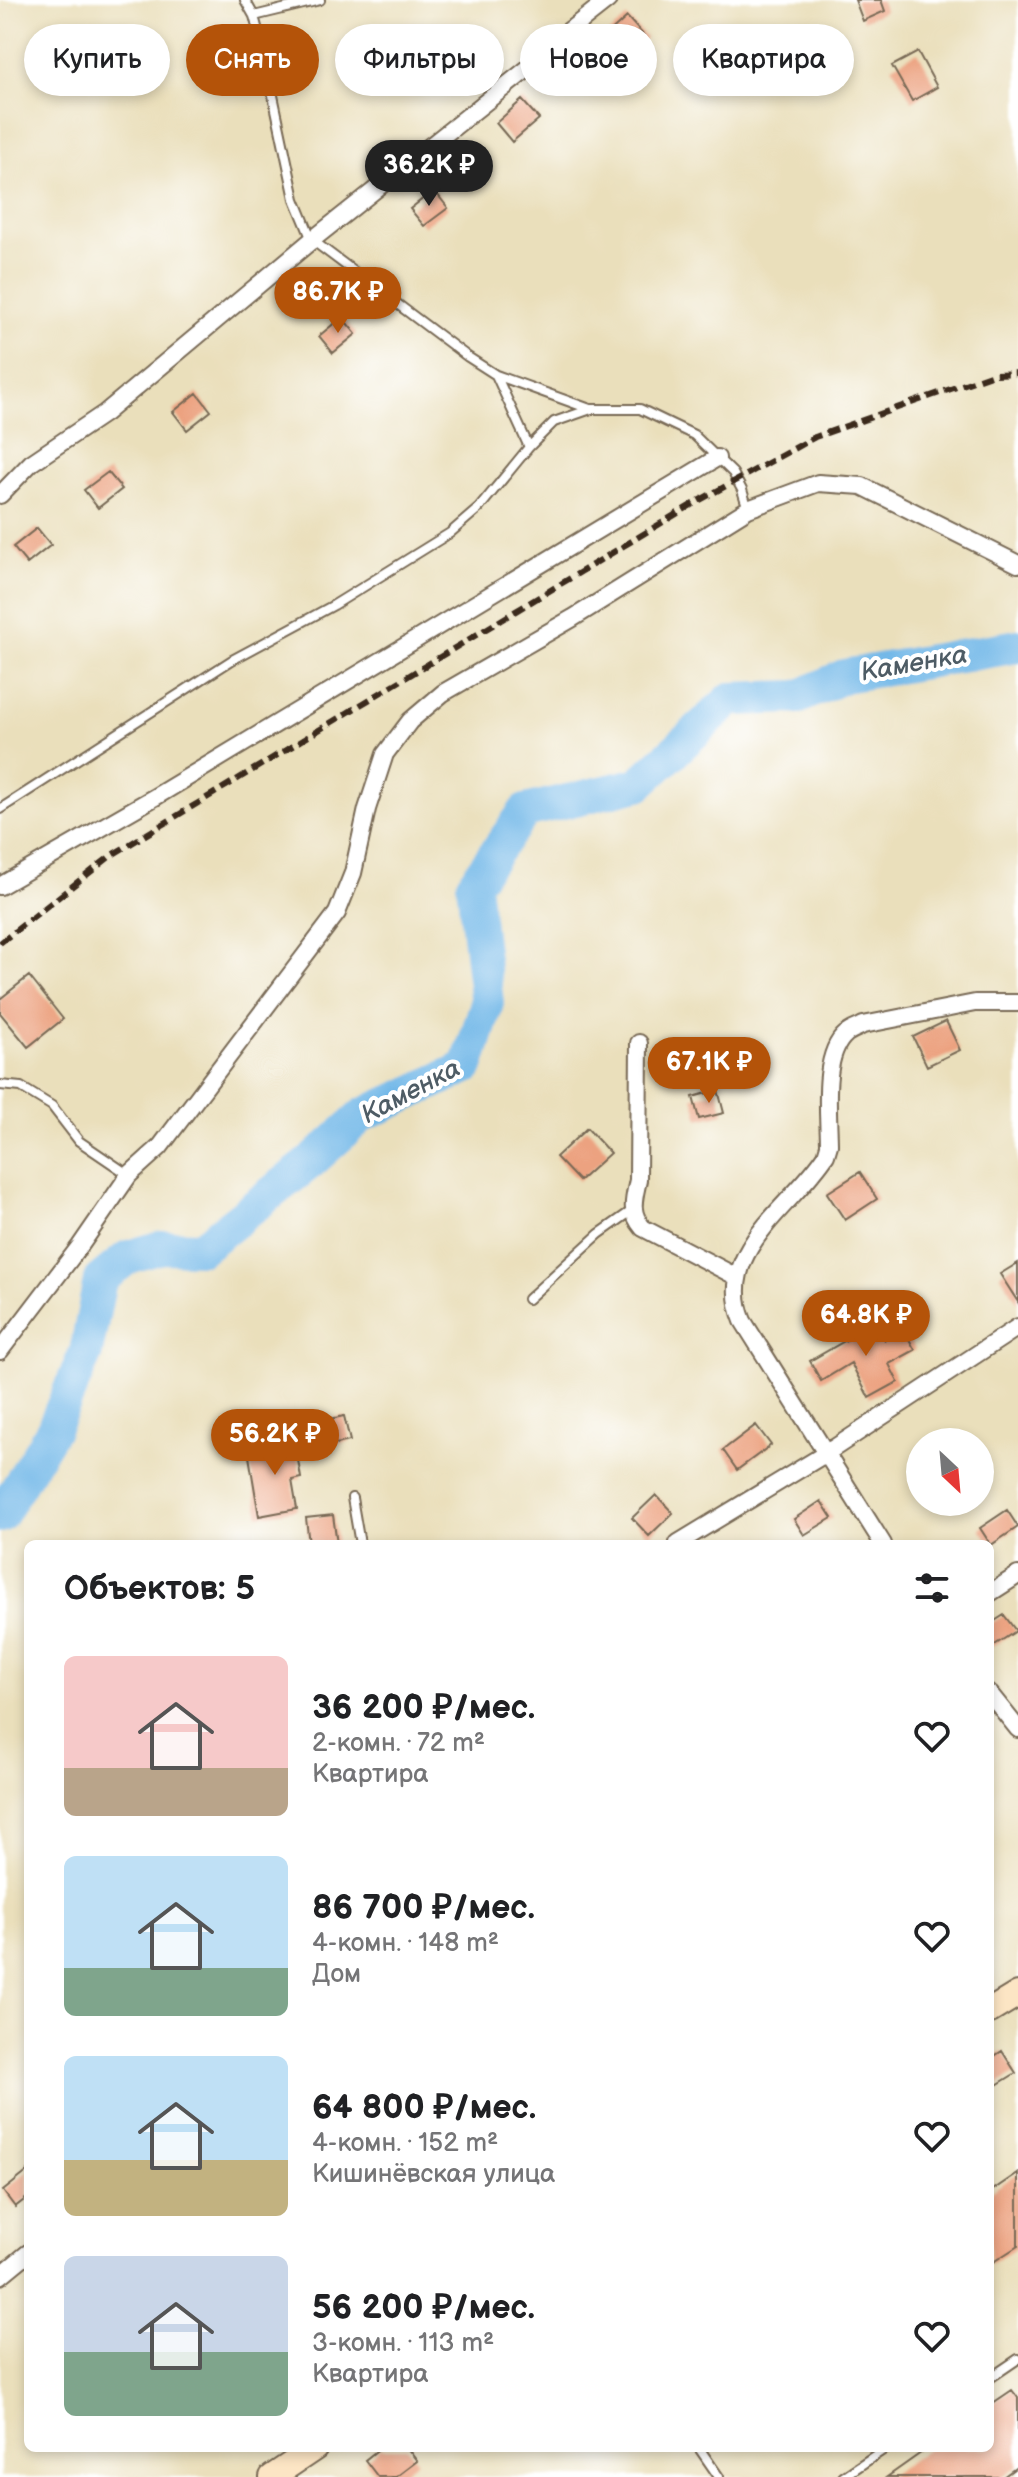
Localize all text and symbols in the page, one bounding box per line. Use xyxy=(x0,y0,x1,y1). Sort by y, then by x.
chip: Купить xyxy=(24,24,170,96)
chip: Снять xyxy=(186,24,319,96)
chip: Фильтры xyxy=(335,24,504,96)
chip: Новое xyxy=(520,24,657,96)
chip: Квартира xyxy=(673,24,854,96)
pin: 36.2K ₽ xyxy=(355,140,503,208)
text: 36.2K ₽ xyxy=(383,150,475,181)
pin: 86.7K ₽ xyxy=(264,267,412,335)
text: 86.7K ₽ xyxy=(292,277,384,308)
water label: Каменка xyxy=(858,639,970,689)
pin: 67.1K ₽ xyxy=(635,1037,783,1105)
text: 67.1K ₽ xyxy=(666,1047,752,1078)
water label: Каменка xyxy=(356,1053,466,1131)
pin: 64.8K ₽ xyxy=(792,1290,940,1358)
text: 64.8K ₽ xyxy=(820,1300,912,1331)
pin: 56.2K ₽ xyxy=(201,1409,349,1477)
text: 56.2K ₽ xyxy=(229,1419,321,1450)
north arrow xyxy=(906,1428,994,1516)
map controls xyxy=(906,1428,994,1516)
icon: filters xyxy=(910,1566,954,1610)
text: Объектов: 5 xyxy=(64,1568,255,1609)
text: 36 200 ₽/мес. xyxy=(312,1687,535,1728)
icon: home xyxy=(128,1688,224,1784)
icon: heart xyxy=(910,1714,954,1758)
text: 2-комн. · 72 m² xyxy=(312,1728,485,1759)
text: Квартира xyxy=(312,1759,429,1790)
text: 86 700 ₽/мес. xyxy=(312,1887,535,1928)
icon: home xyxy=(128,1888,224,1984)
icon: heart xyxy=(910,1914,954,1958)
text: 4-комн. · 148 m² xyxy=(312,1928,499,1959)
text: Дом xyxy=(312,1959,361,1990)
text: 64 800 ₽/мес. xyxy=(312,2087,536,2128)
icon: home xyxy=(128,2088,224,2184)
icon: heart xyxy=(910,2114,954,2158)
text: 4-комн. · 152 m² xyxy=(312,2128,498,2159)
text: Кишинёвская улица xyxy=(312,2159,555,2190)
text: 56 200 ₽/мес. xyxy=(312,2287,535,2328)
icon: home xyxy=(128,2288,224,2384)
icon: heart xyxy=(910,2314,954,2358)
text: 3-комн. · 113 m² xyxy=(312,2328,494,2359)
text: Квартира xyxy=(312,2359,429,2390)

